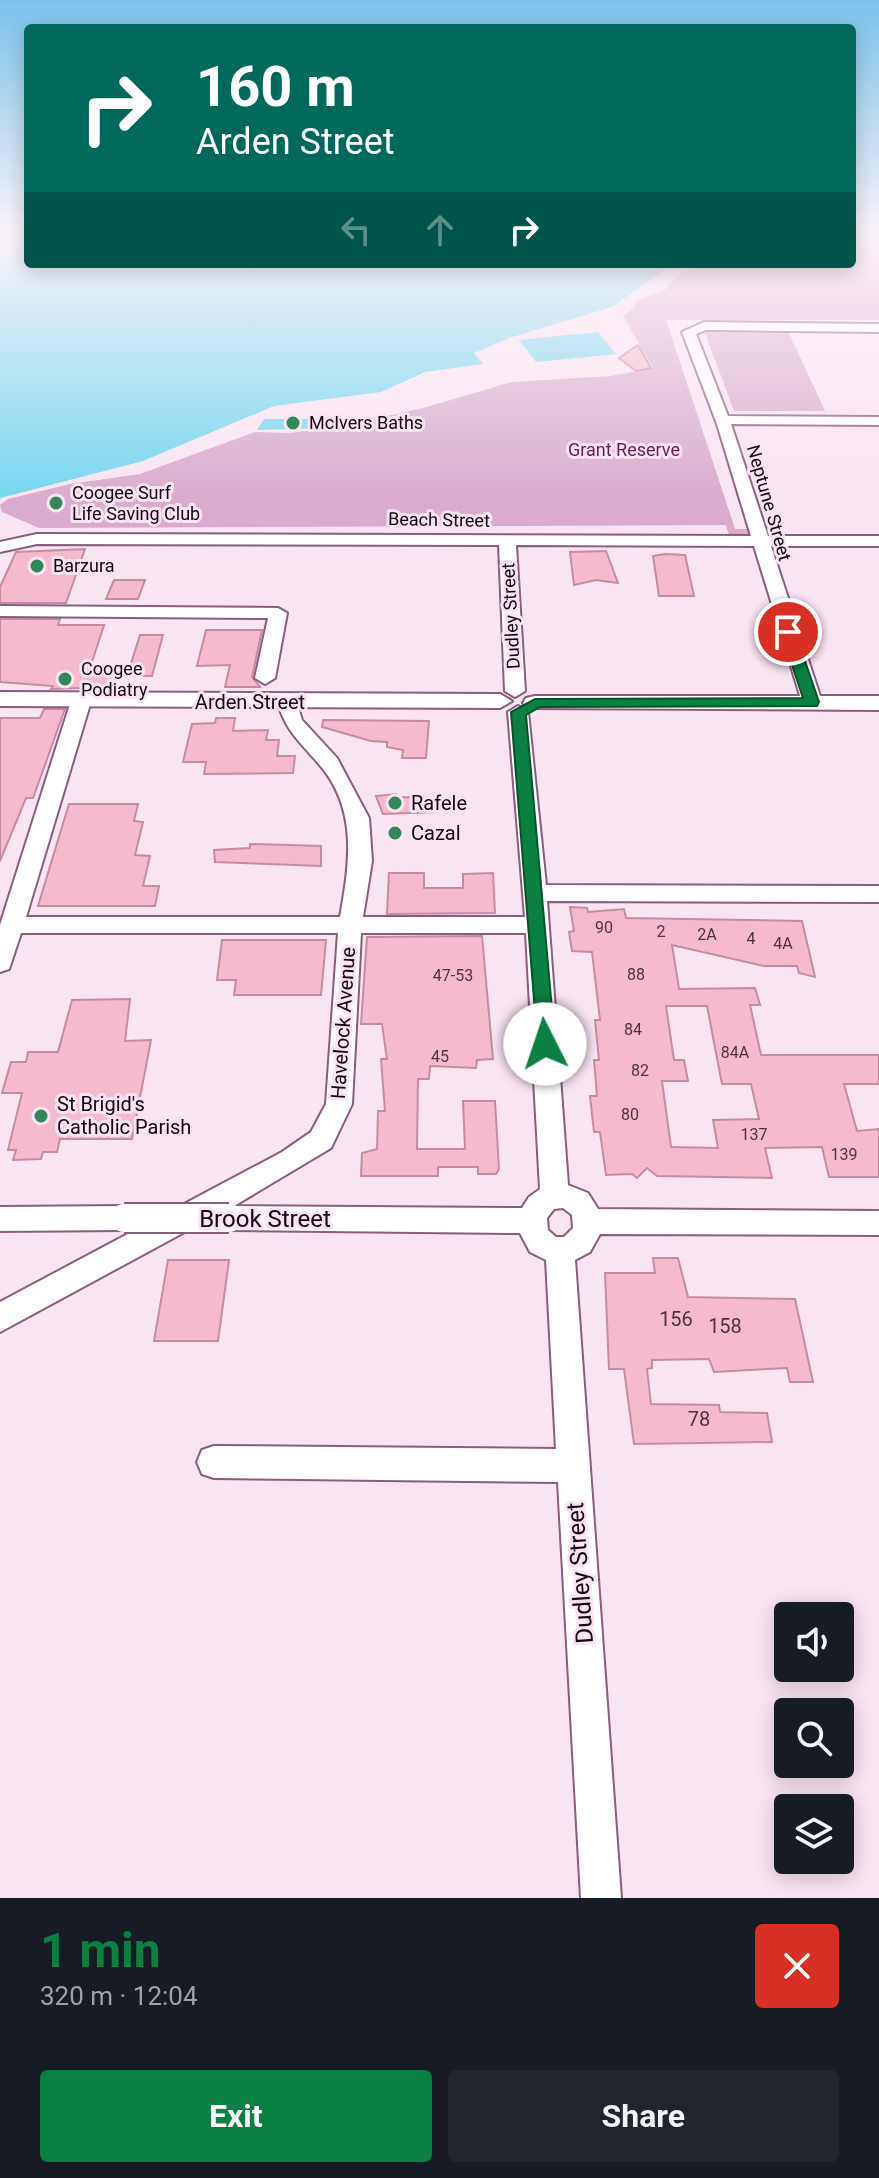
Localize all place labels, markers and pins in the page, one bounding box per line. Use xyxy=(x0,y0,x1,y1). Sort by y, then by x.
place label: McIvers Baths xyxy=(309,412,423,433)
marker: McIvers Baths xyxy=(284,414,302,432)
place label: Coogee Surf Life Saving Club xyxy=(72,482,200,524)
marker: Coogee Surf Life Saving Club xyxy=(47,494,65,512)
place label: Barzura xyxy=(53,555,115,576)
marker: Barzura xyxy=(28,557,46,575)
pin xyxy=(754,598,822,666)
place label: Coogee Podiatry xyxy=(81,658,148,700)
marker: Coogee Podiatry xyxy=(56,670,74,688)
place label: Rafele xyxy=(411,791,467,815)
marker: Rafele xyxy=(386,794,404,812)
place label: Cazal xyxy=(411,821,461,845)
marker: Cazal xyxy=(386,824,404,842)
place label: St Brigid's Catholic Parish xyxy=(57,1092,191,1139)
marker: St Brigid's Catholic Parish xyxy=(32,1107,50,1125)

